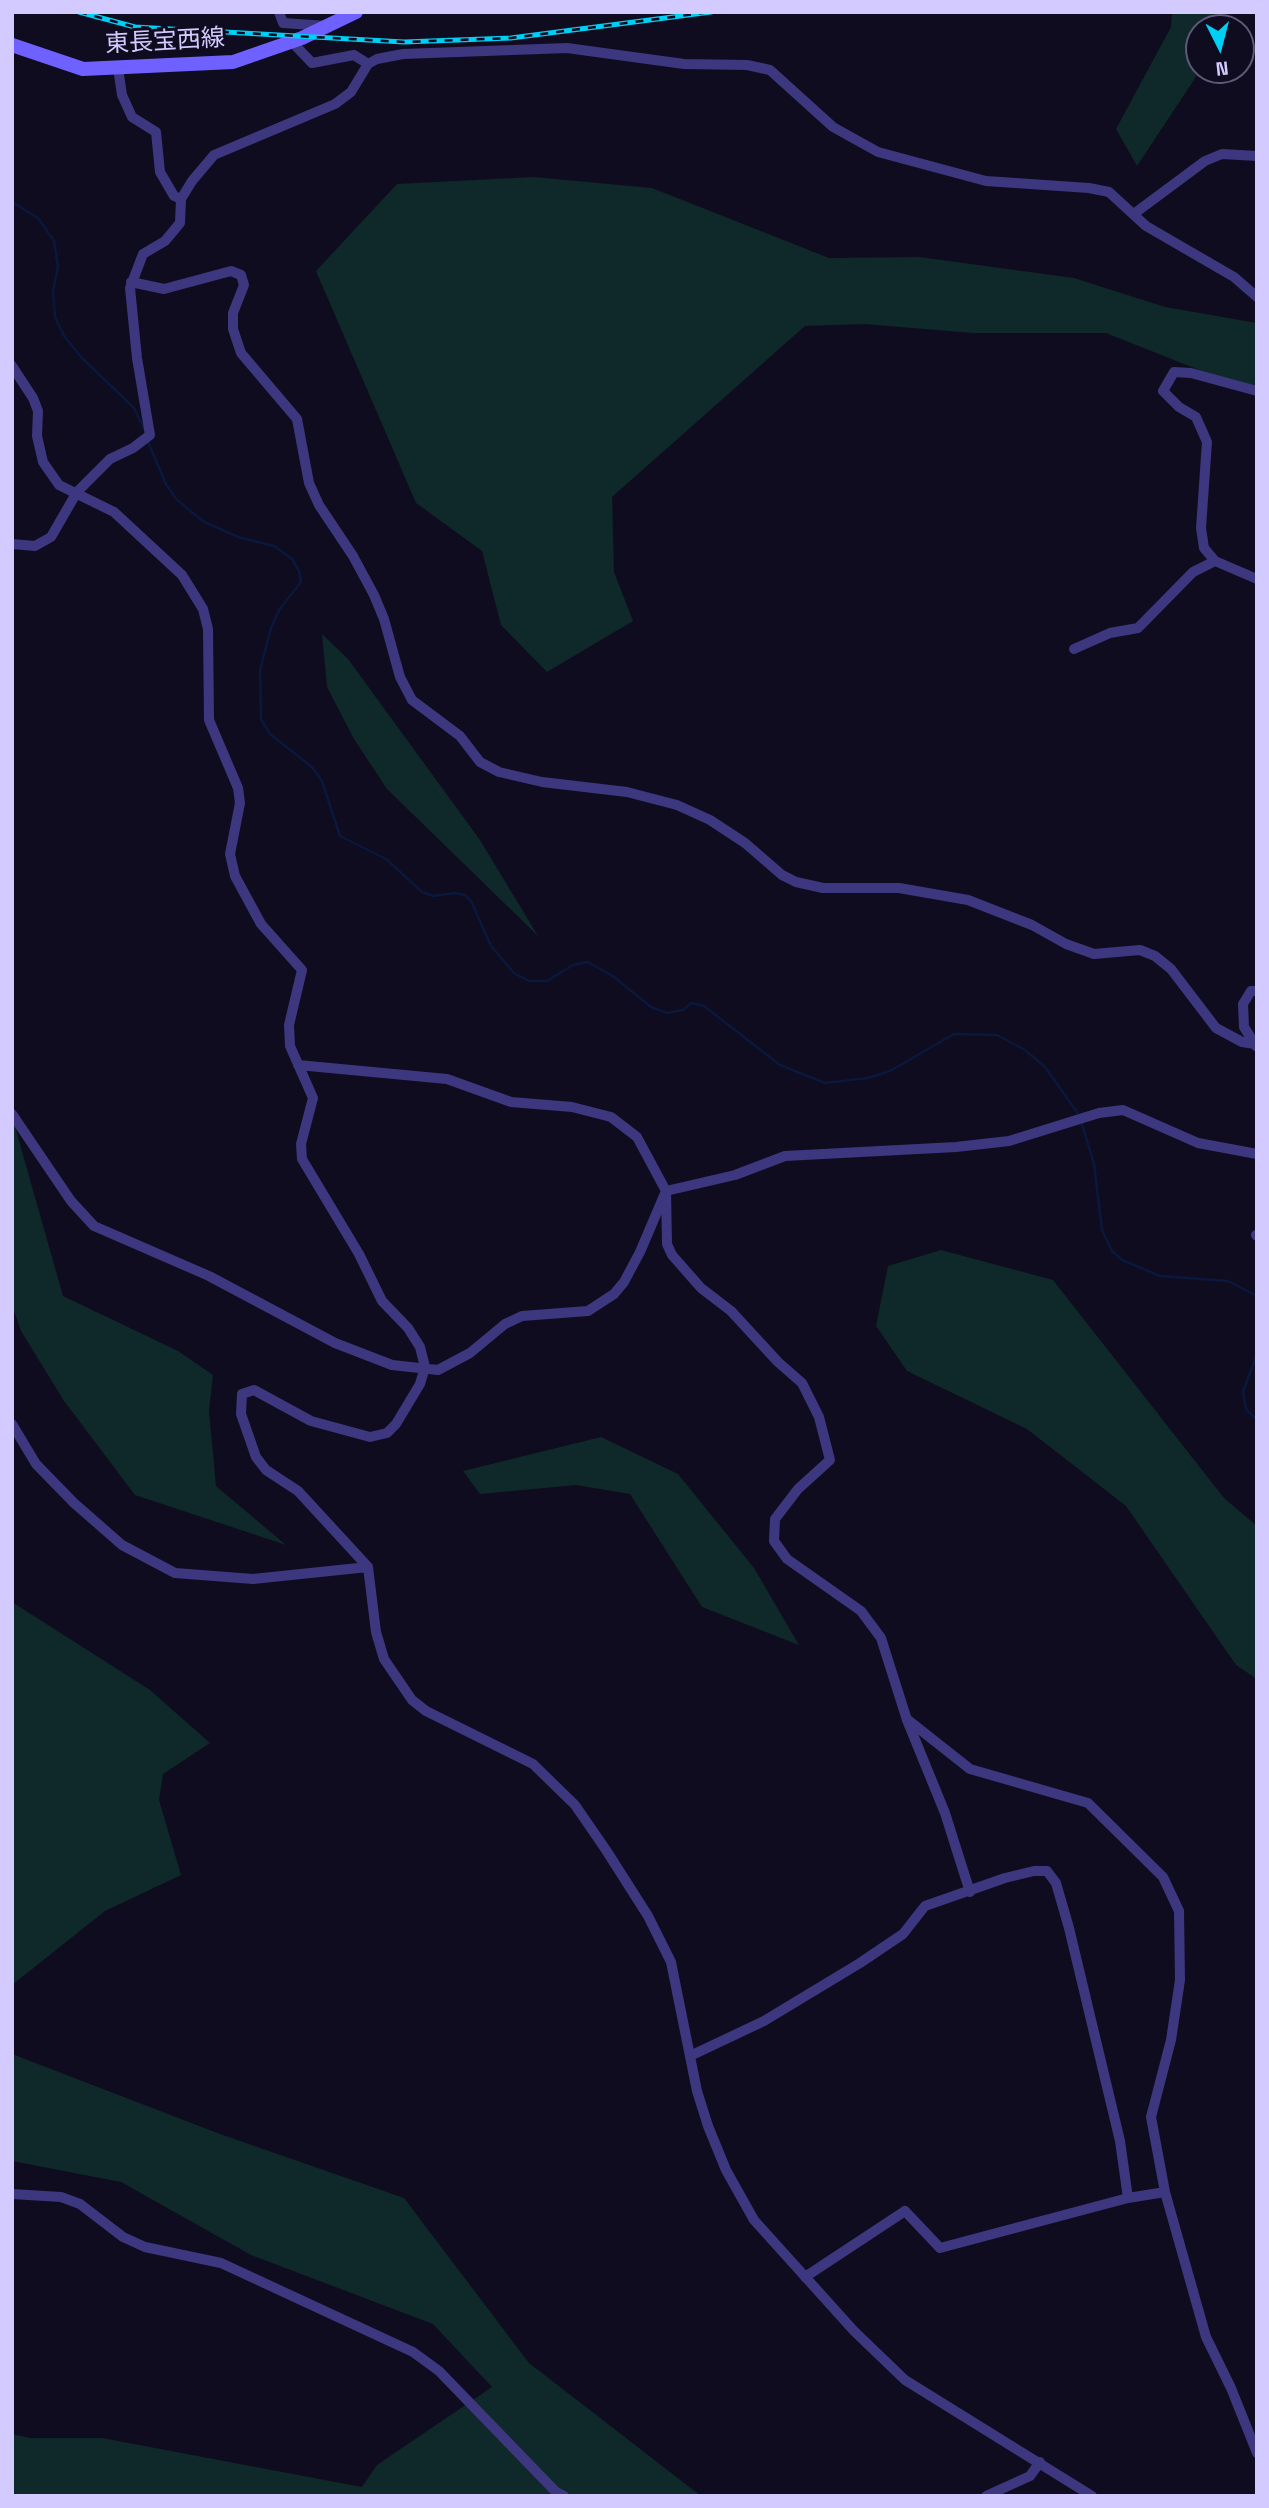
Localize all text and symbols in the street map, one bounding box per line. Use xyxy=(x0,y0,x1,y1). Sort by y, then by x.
north arrow xyxy=(1185,14,1255,84)
street label: 東長宝西線 xyxy=(104,24,226,60)
text: N xyxy=(1214,55,1230,81)

